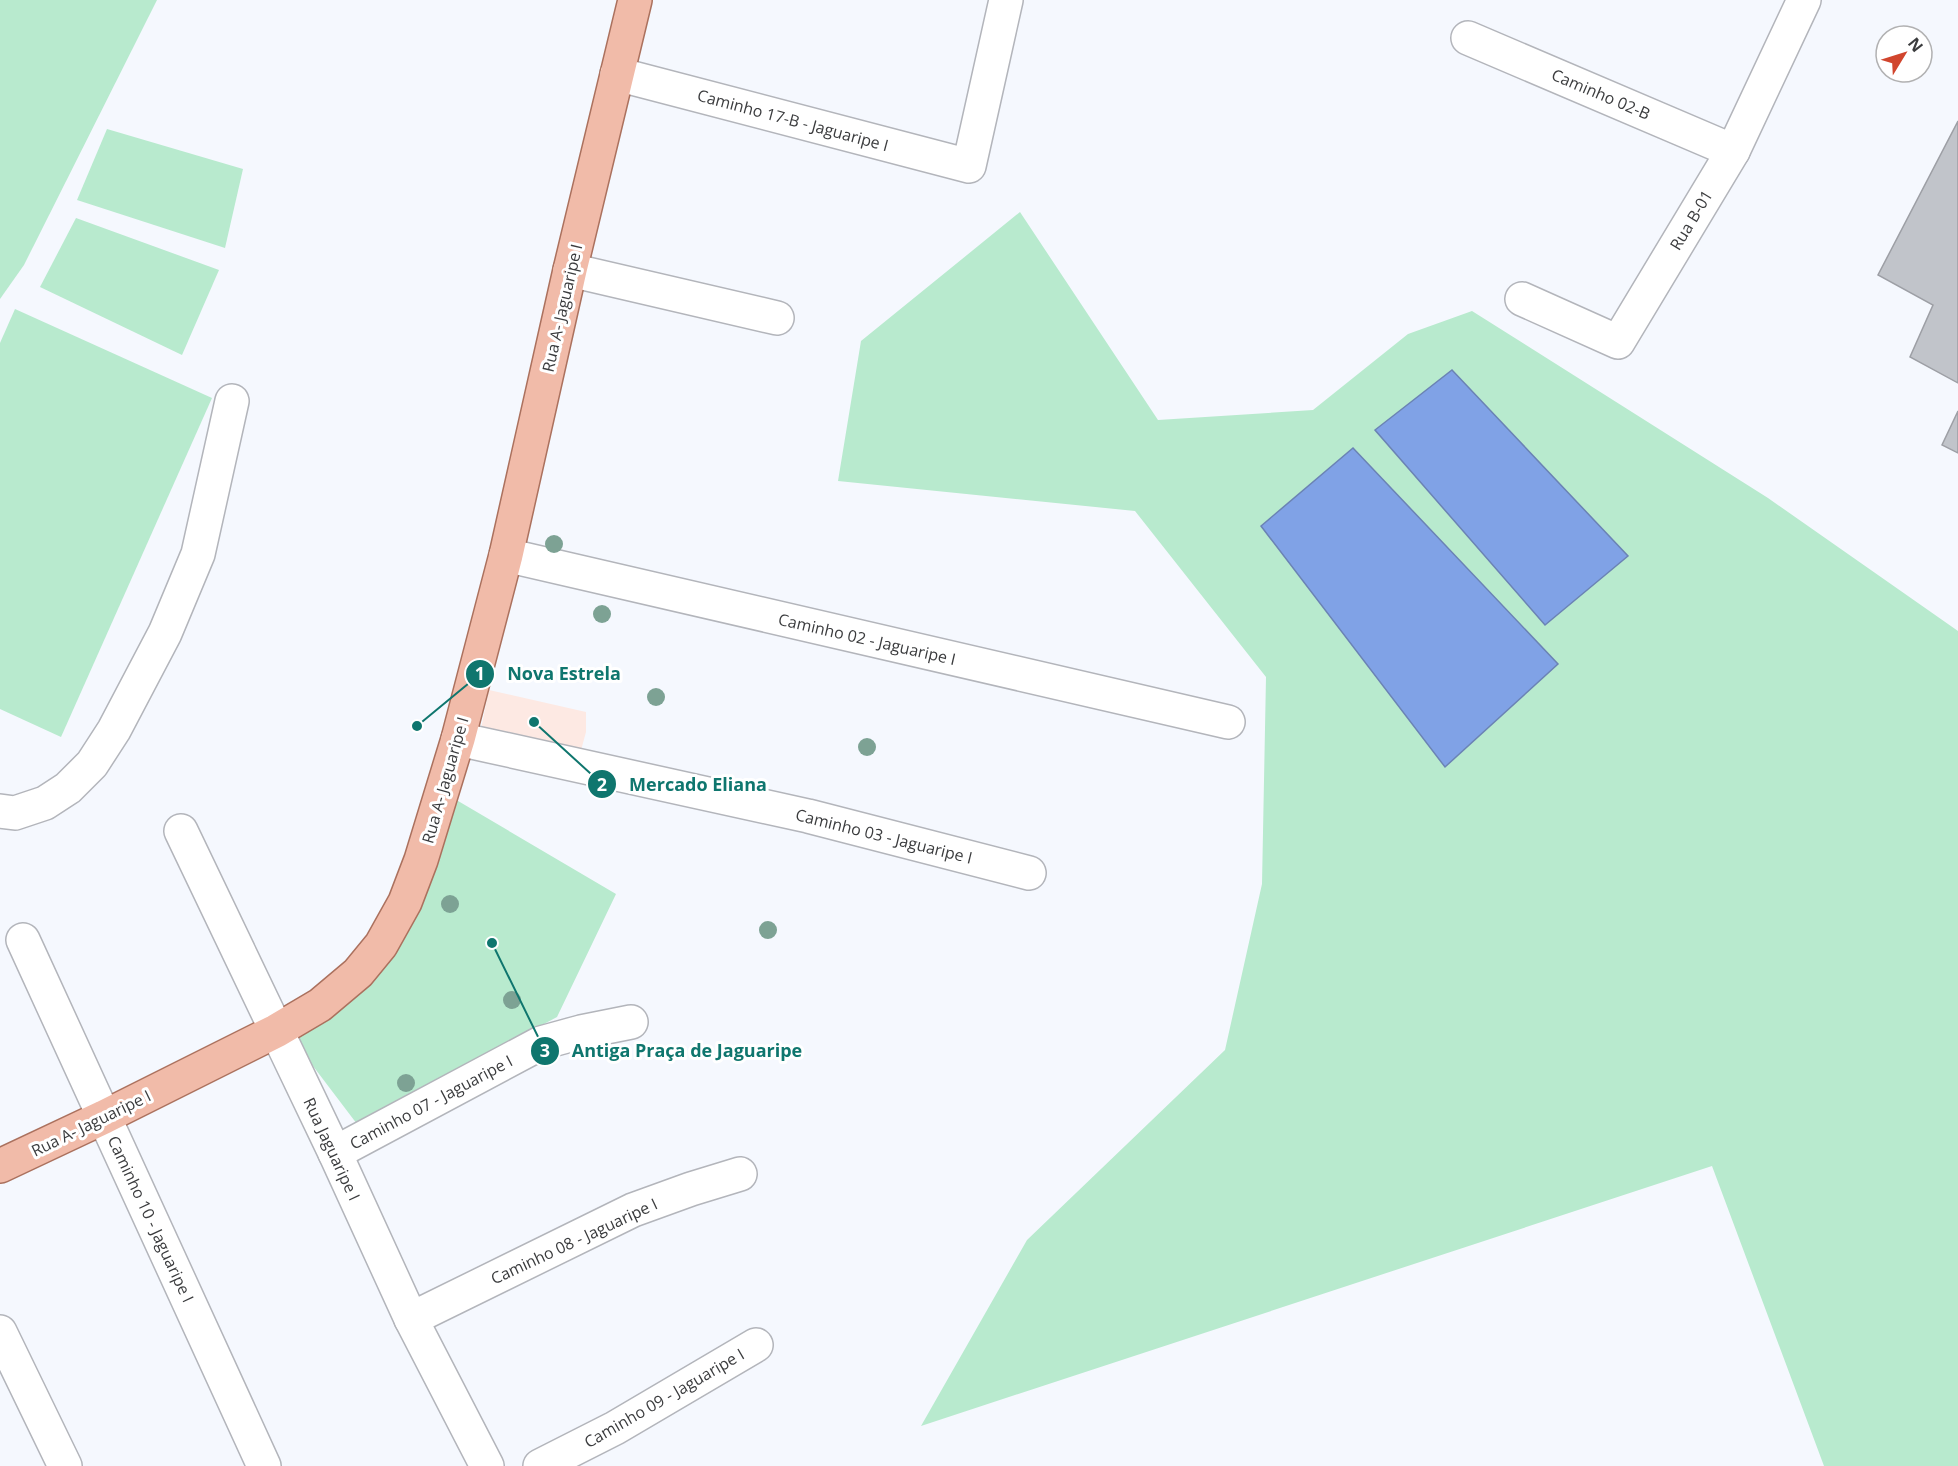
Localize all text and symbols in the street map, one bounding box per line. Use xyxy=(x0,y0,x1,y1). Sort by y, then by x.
north arrow xyxy=(1874,24,1934,84)
text: N xyxy=(1903,33,1928,57)
street label: Caminho 02-B xyxy=(1548,63,1654,125)
street label: Caminho 17-B - Jaguaripe I xyxy=(695,84,891,156)
street label: Rua B-01 xyxy=(1664,186,1718,254)
street label: Rua A- Jaguaripe I xyxy=(537,242,587,374)
street label: Caminho 02 - Jaguaripe I xyxy=(776,608,958,670)
callout: Nova Estrela xyxy=(465,656,633,692)
text: 1 xyxy=(475,661,485,685)
text: Nova Estrela xyxy=(507,661,621,685)
street label: Rua A- Jaguaripe I xyxy=(416,714,474,846)
callout: Mercado Eliana xyxy=(587,766,779,802)
text: 2 xyxy=(597,772,607,796)
text: Mercado Eliana xyxy=(629,772,767,796)
street label: Caminho 03 - Jaguaripe I xyxy=(793,803,975,869)
callout: Antiga Praça de Jaguaripe xyxy=(530,1033,814,1069)
text: 3 xyxy=(540,1038,550,1062)
text: Antiga Praça de Jaguaripe xyxy=(572,1038,802,1062)
street label: Caminho 07 - Jaguaripe I xyxy=(346,1050,516,1154)
street label: Rua A- Jaguaripe I xyxy=(27,1084,155,1162)
street label: Rua Jaguaripe I xyxy=(299,1094,365,1204)
street label: Caminho 10 - Jaguaripe I xyxy=(103,1132,199,1306)
street label: Caminho 08 - Jaguaripe I xyxy=(487,1193,661,1289)
street label: Caminho 09 - Jaguaripe I xyxy=(580,1343,748,1453)

